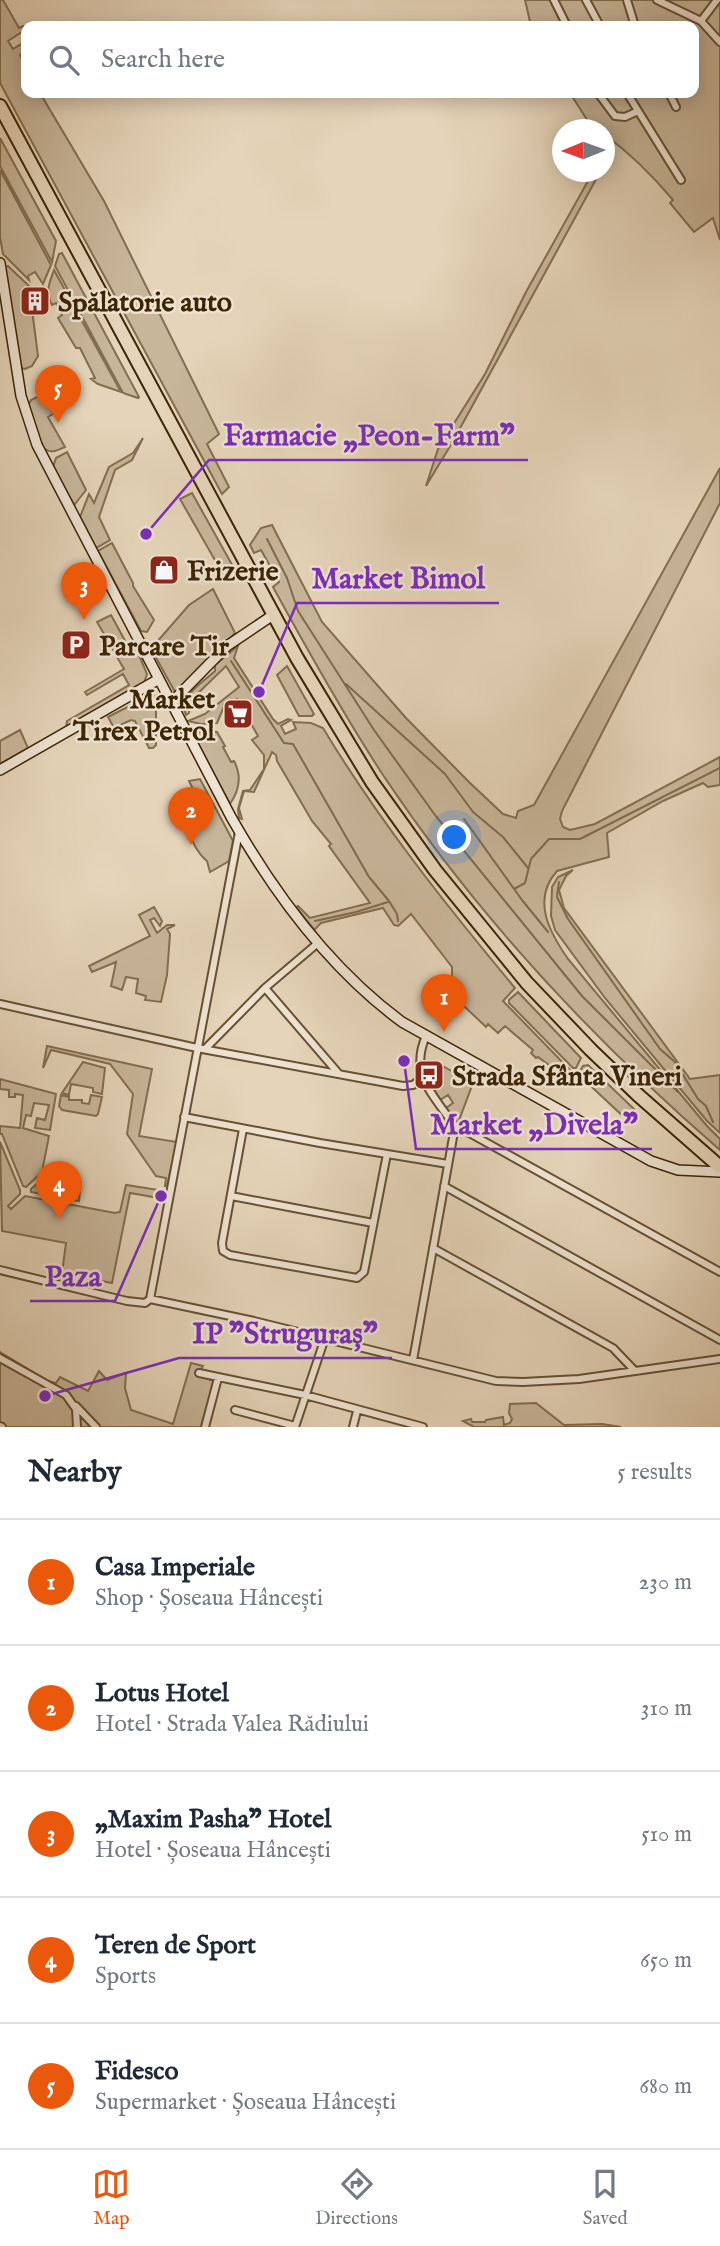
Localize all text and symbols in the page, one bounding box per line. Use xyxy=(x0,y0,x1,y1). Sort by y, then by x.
search box xyxy=(21,21,699,98)
icon: search xyxy=(45,41,83,79)
text: Search here xyxy=(101,43,225,76)
north arrow xyxy=(552,119,615,182)
building icon: Spălatorie auto xyxy=(18,284,52,318)
place label: Spălatorie auto xyxy=(58,286,232,321)
pin: 5 xyxy=(35,365,81,423)
callout: Farmacie „Peon-Farm” xyxy=(209,409,528,460)
text: Farmacie „Peon-Farm” xyxy=(223,418,515,456)
callout: Market Bimol xyxy=(297,552,499,603)
shop icon: Frizerie xyxy=(147,553,181,587)
place label: Frizerie xyxy=(187,555,279,590)
text: Market Bimol xyxy=(311,561,486,599)
pin: 3 xyxy=(61,562,107,620)
parking icon: Parcare Tir xyxy=(59,628,93,662)
place label: Parcare Tir xyxy=(99,630,230,665)
place label: Market Tirex Petrol xyxy=(72,683,216,750)
supermarket icon: Market Tirex Petrol xyxy=(221,697,255,731)
pin: 2 xyxy=(168,787,214,845)
your location xyxy=(437,820,471,854)
pin: 1 xyxy=(421,974,467,1032)
bus stop icon: Strada Sfânta Vineri xyxy=(412,1058,446,1092)
place label: Strada Sfânta Vineri xyxy=(452,1060,683,1095)
callout: Market „Divela" xyxy=(416,1098,652,1149)
text: Market „Divela" xyxy=(430,1107,638,1145)
pin: 4 xyxy=(36,1161,82,1219)
callout: Paza xyxy=(30,1250,115,1301)
text: Paza xyxy=(45,1259,103,1297)
callout: IP "Struguraș" xyxy=(179,1307,392,1358)
text: IP "Struguraș" xyxy=(192,1316,378,1354)
text: Nearby xyxy=(28,1454,121,1492)
text: 5 results xyxy=(617,1458,692,1487)
text: Casa Imperiale xyxy=(95,1551,255,1584)
text: 1 xyxy=(47,1568,55,1597)
text: 230 m xyxy=(639,1568,692,1597)
text: Shop · Șoseaua Hâncești xyxy=(95,1584,323,1613)
text: Lotus Hotel xyxy=(95,1677,229,1710)
text: 2 xyxy=(46,1694,56,1723)
text: 310 m xyxy=(641,1694,692,1723)
text: Hotel · Strada Valea Rădiului xyxy=(95,1710,369,1739)
text: „Maxim Pasha” Hotel xyxy=(95,1803,331,1836)
text: 3 xyxy=(47,1820,55,1849)
text: 510 m xyxy=(641,1820,692,1849)
text: Hotel · Șoseaua Hâncești xyxy=(95,1836,331,1865)
text: Teren de Sport xyxy=(95,1929,256,1962)
text: 4 xyxy=(45,1946,57,1975)
text: 650 m xyxy=(640,1946,692,1975)
text: Sports xyxy=(95,1962,156,1991)
text: Fidesco xyxy=(95,2055,178,2088)
text: 5 xyxy=(47,2072,55,2101)
text: 680 m xyxy=(639,2072,692,2101)
text: Supermarket · Șoseaua Hâncești xyxy=(95,2088,396,2117)
tab: Map xyxy=(92,2165,130,2231)
tab: Directions xyxy=(315,2165,398,2231)
tab: Saved xyxy=(583,2165,628,2231)

